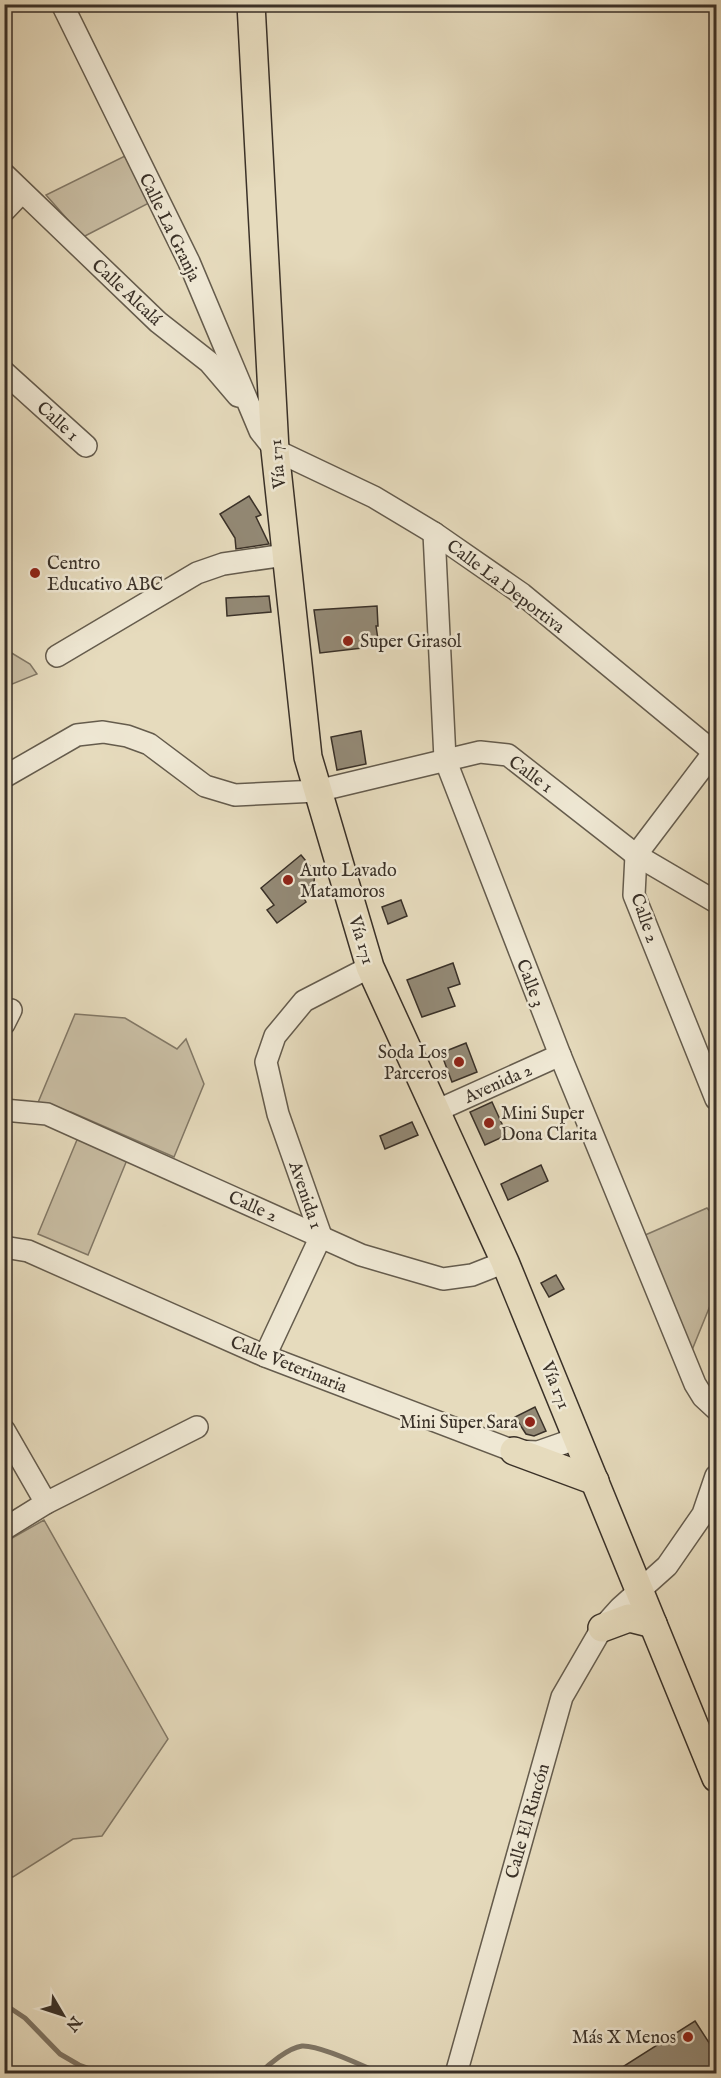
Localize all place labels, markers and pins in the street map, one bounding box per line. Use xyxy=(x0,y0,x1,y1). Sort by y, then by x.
place label: Centro Educativo ABC xyxy=(47,553,163,597)
marker: Centro Educativo ABC xyxy=(28,566,42,580)
place label: Super Girasol xyxy=(360,631,462,654)
marker: Super Girasol xyxy=(341,634,355,648)
place label: Auto Lavado Matamoros xyxy=(299,860,397,904)
marker: Auto Lavado Matamoros xyxy=(281,873,295,887)
place label: Soda Los Parceros xyxy=(378,1042,447,1086)
marker: Soda Los Parceros xyxy=(452,1055,466,1069)
place label: Mini Super Dona Clarita xyxy=(501,1103,598,1147)
marker: Mini Super Dona Clarita xyxy=(482,1116,496,1130)
place label: Mini Super Sara xyxy=(399,1412,518,1435)
marker: Mini Super Sara xyxy=(523,1415,537,1429)
place label: Más X Menos xyxy=(572,2027,676,2050)
marker: Más X Menos xyxy=(681,2030,695,2044)

